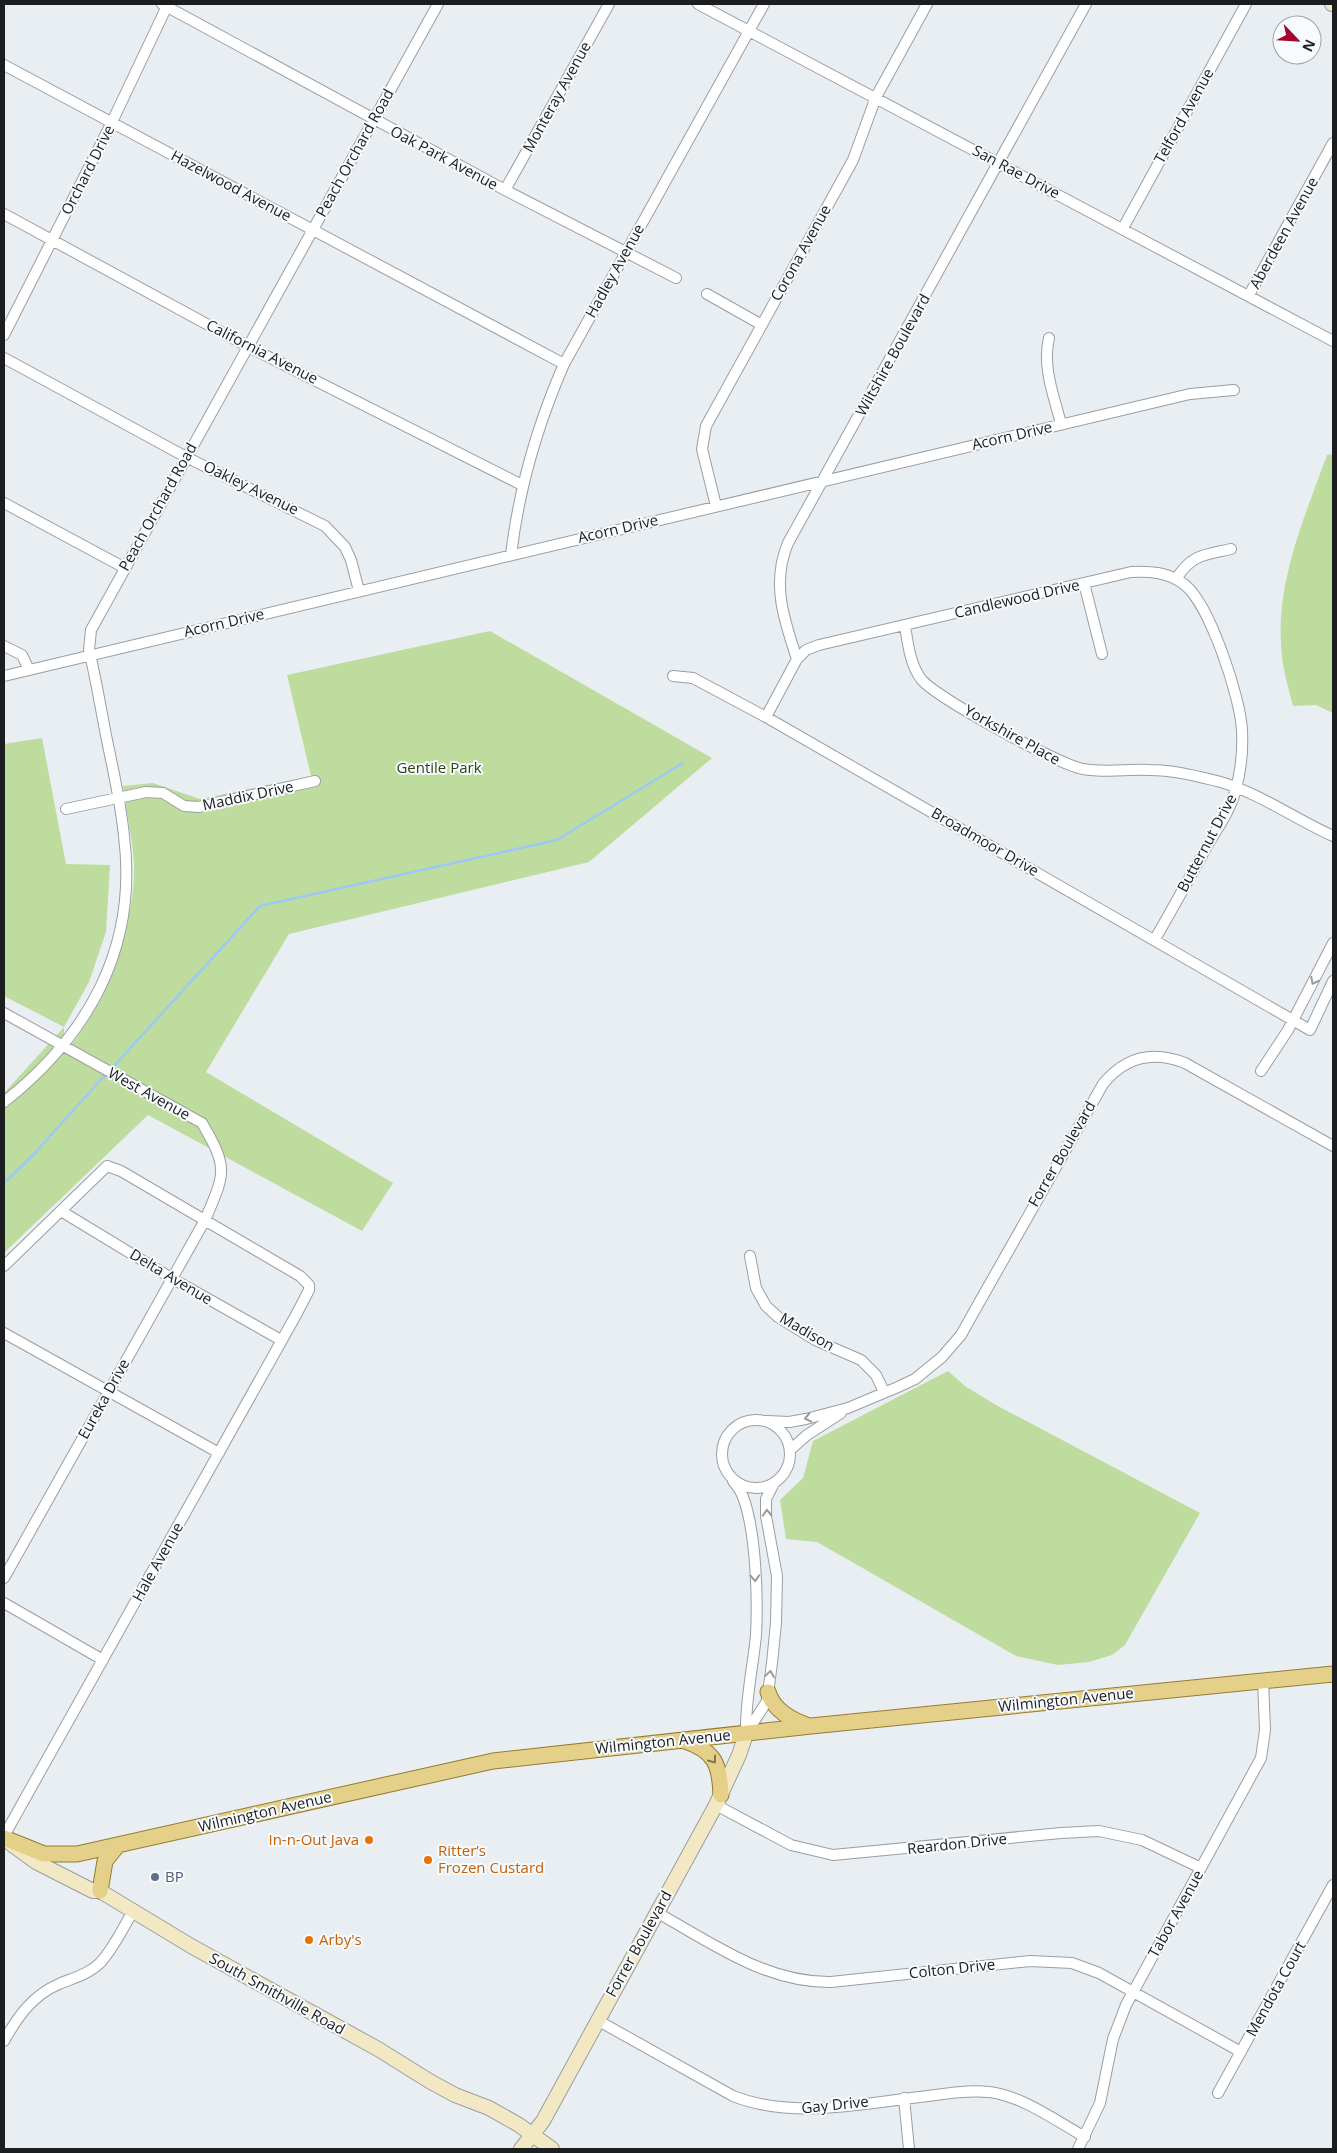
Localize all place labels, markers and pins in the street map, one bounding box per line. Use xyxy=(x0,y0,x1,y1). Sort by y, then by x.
place label: In-n-Out Java xyxy=(268,1829,359,1849)
marker: In-n-Out Java xyxy=(363,1834,375,1846)
place label: Ritter’s Frozen Custard xyxy=(438,1840,544,1877)
marker: Ritter’s Frozen Custard xyxy=(422,1854,434,1866)
place label: BP xyxy=(165,1866,184,1886)
marker: BP xyxy=(149,1871,161,1883)
place label: Arby's xyxy=(319,1929,362,1949)
marker: Arby's xyxy=(303,1934,315,1946)

